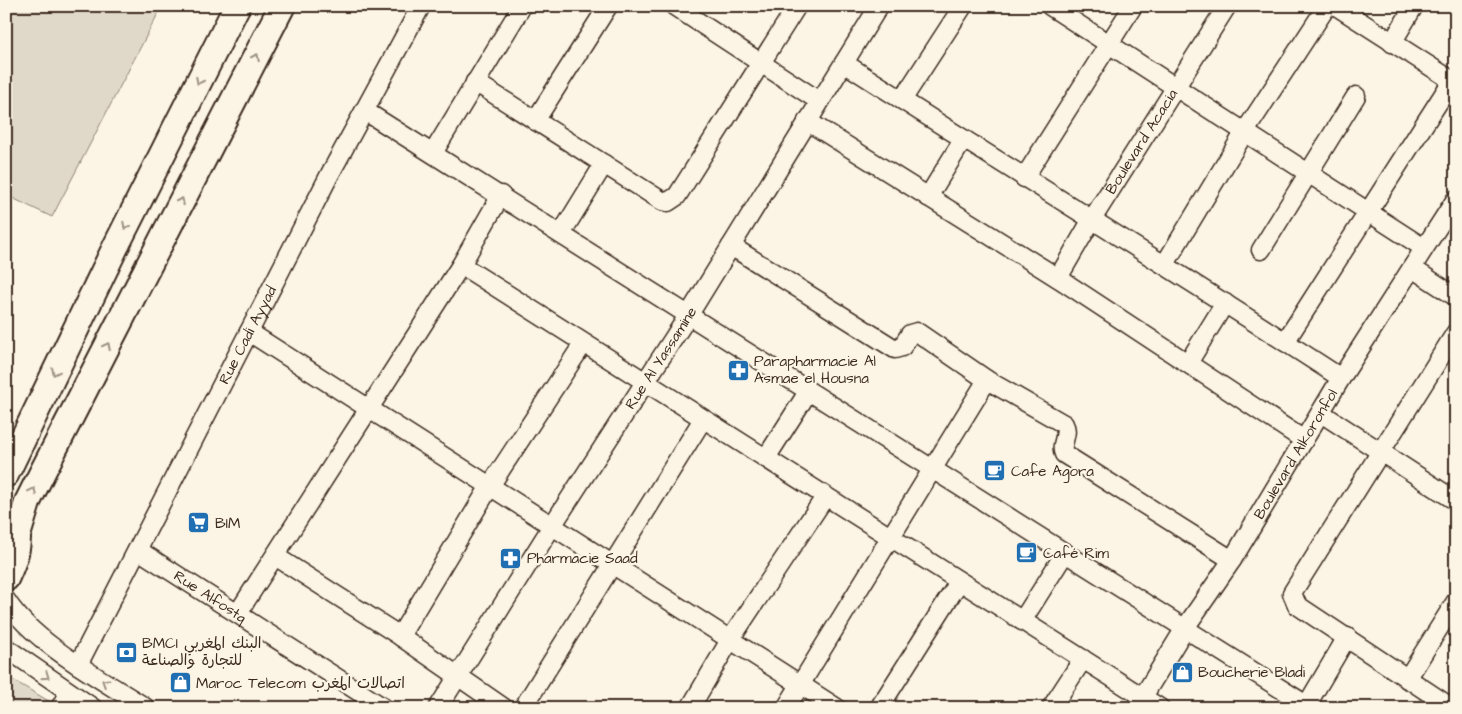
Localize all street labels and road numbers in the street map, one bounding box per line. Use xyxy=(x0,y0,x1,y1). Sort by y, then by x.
street label: Boulevard Acacia xyxy=(1101,85,1183,198)
street label: Rue Cadi Ayyad xyxy=(214,282,282,388)
street label: Rue Al Yassamine xyxy=(620,303,702,414)
street label: Boulevard Alkoronfol xyxy=(1249,385,1343,523)
street label: Rue Alfostq xyxy=(169,566,251,628)

